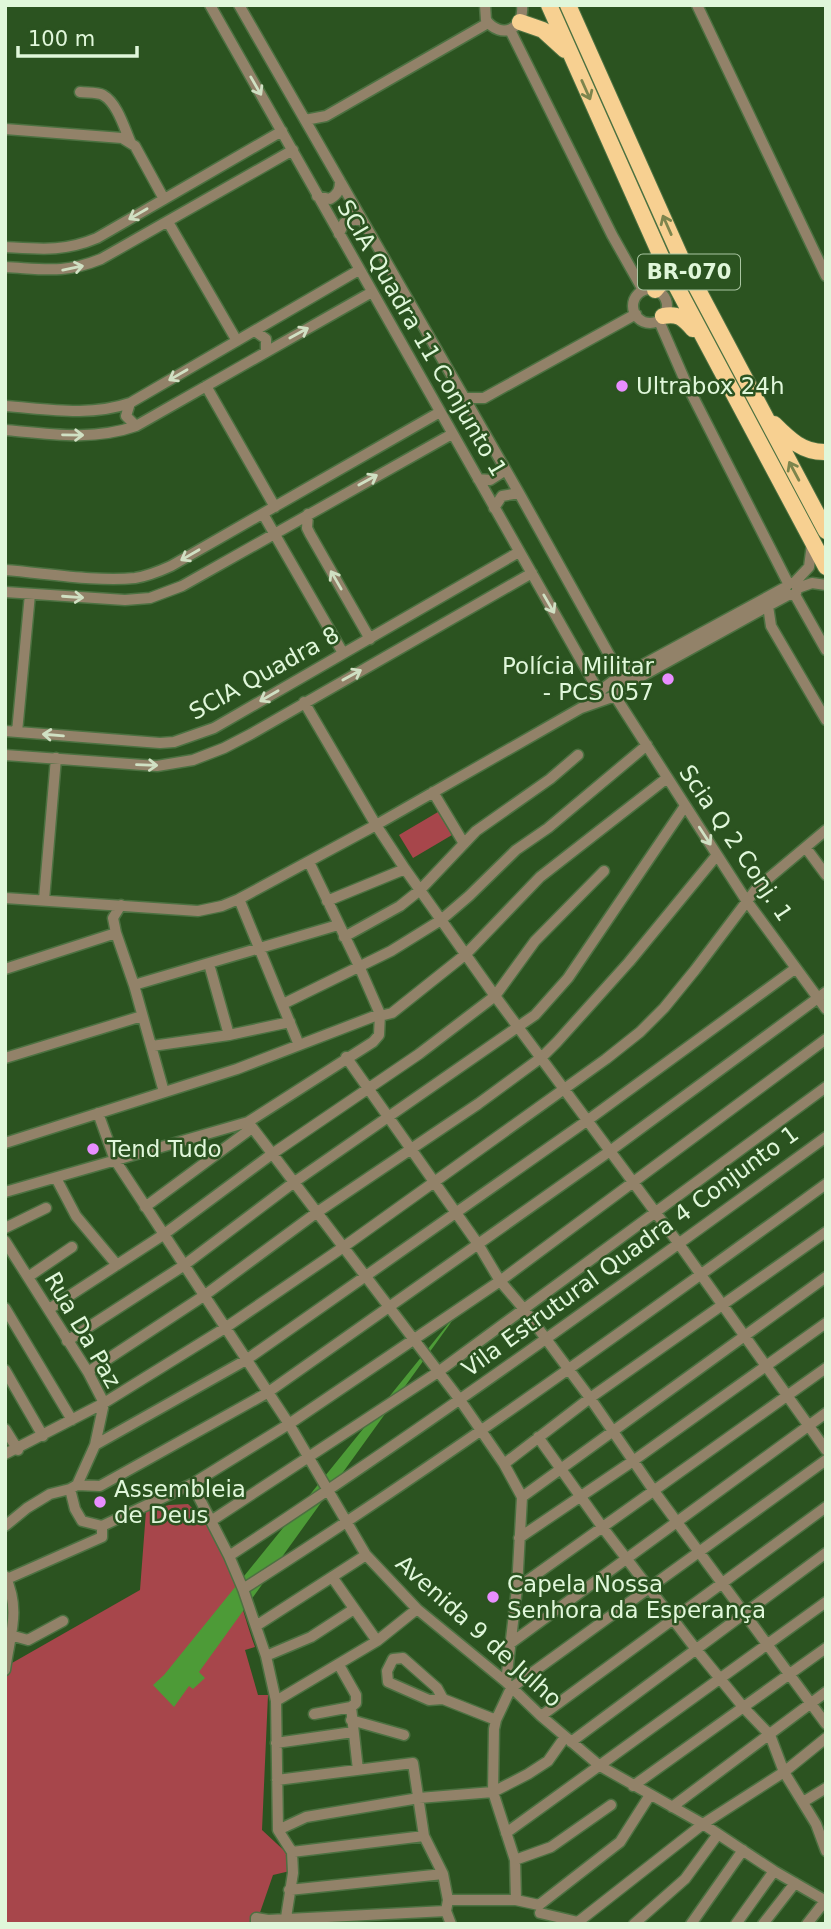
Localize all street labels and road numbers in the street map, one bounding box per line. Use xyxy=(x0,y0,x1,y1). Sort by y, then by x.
street label: SCIA Quadra 11 Conjunto 1 xyxy=(332,195,512,481)
road number: BR-070 xyxy=(638,254,740,290)
street label: SCIA Quadra 8 xyxy=(185,621,343,725)
street label: Scia Q 2 Conj. 1 xyxy=(674,760,798,926)
street label: Vila Estrutural Quadra 4 Conjunto 1 xyxy=(457,1120,803,1382)
street label: Rua Da Paz xyxy=(39,1268,127,1392)
street label: Avenida 9 de Julho xyxy=(391,1550,567,1712)

